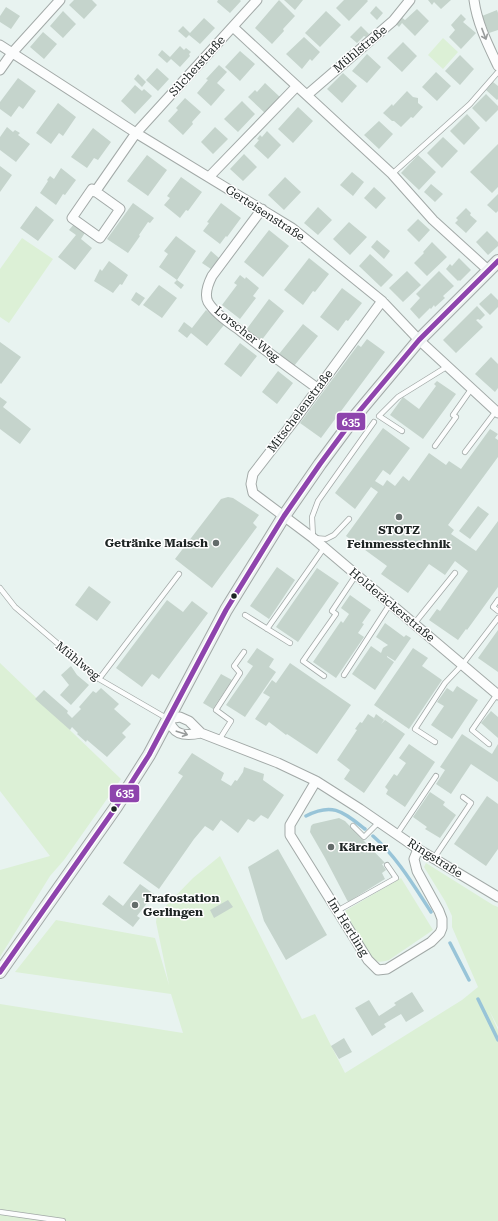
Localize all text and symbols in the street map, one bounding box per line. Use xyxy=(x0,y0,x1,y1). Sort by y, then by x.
street label: Mühlstraße xyxy=(330,22,390,75)
one-way arrow xyxy=(480,27,488,39)
street label: Silcherstraße xyxy=(166,33,228,99)
street label: Gerteisenstraße xyxy=(223,182,308,244)
street label: Lorscher Weg xyxy=(212,304,282,365)
street label: Mitschelenstraße xyxy=(264,367,336,455)
line badge: 635 xyxy=(336,412,366,431)
text: 635 xyxy=(342,416,360,429)
marker: STOTZ Feinmesstechnik xyxy=(394,512,404,522)
place label: STOTZ Feinmesstechnik xyxy=(347,523,452,551)
place label: Getränke Maisch xyxy=(105,536,208,550)
marker: Getränke Maisch xyxy=(211,538,221,548)
street label: Holderäckerstraße xyxy=(346,565,438,645)
unlabelled marker xyxy=(229,591,239,601)
street label: Mühlweg xyxy=(53,639,103,683)
one-way arrow xyxy=(175,730,188,737)
line badge: 635 xyxy=(109,784,140,803)
text: 635 xyxy=(116,787,134,800)
unlabelled marker xyxy=(109,804,119,814)
street label: Ringstraße xyxy=(405,836,465,881)
place label: Kärcher xyxy=(339,840,389,854)
marker: Kärcher xyxy=(326,842,336,852)
place label: Trafostation Gerlingen xyxy=(143,891,219,919)
street label: Im Hertling xyxy=(324,895,372,959)
marker: Trafostation Gerlingen xyxy=(130,900,140,910)

